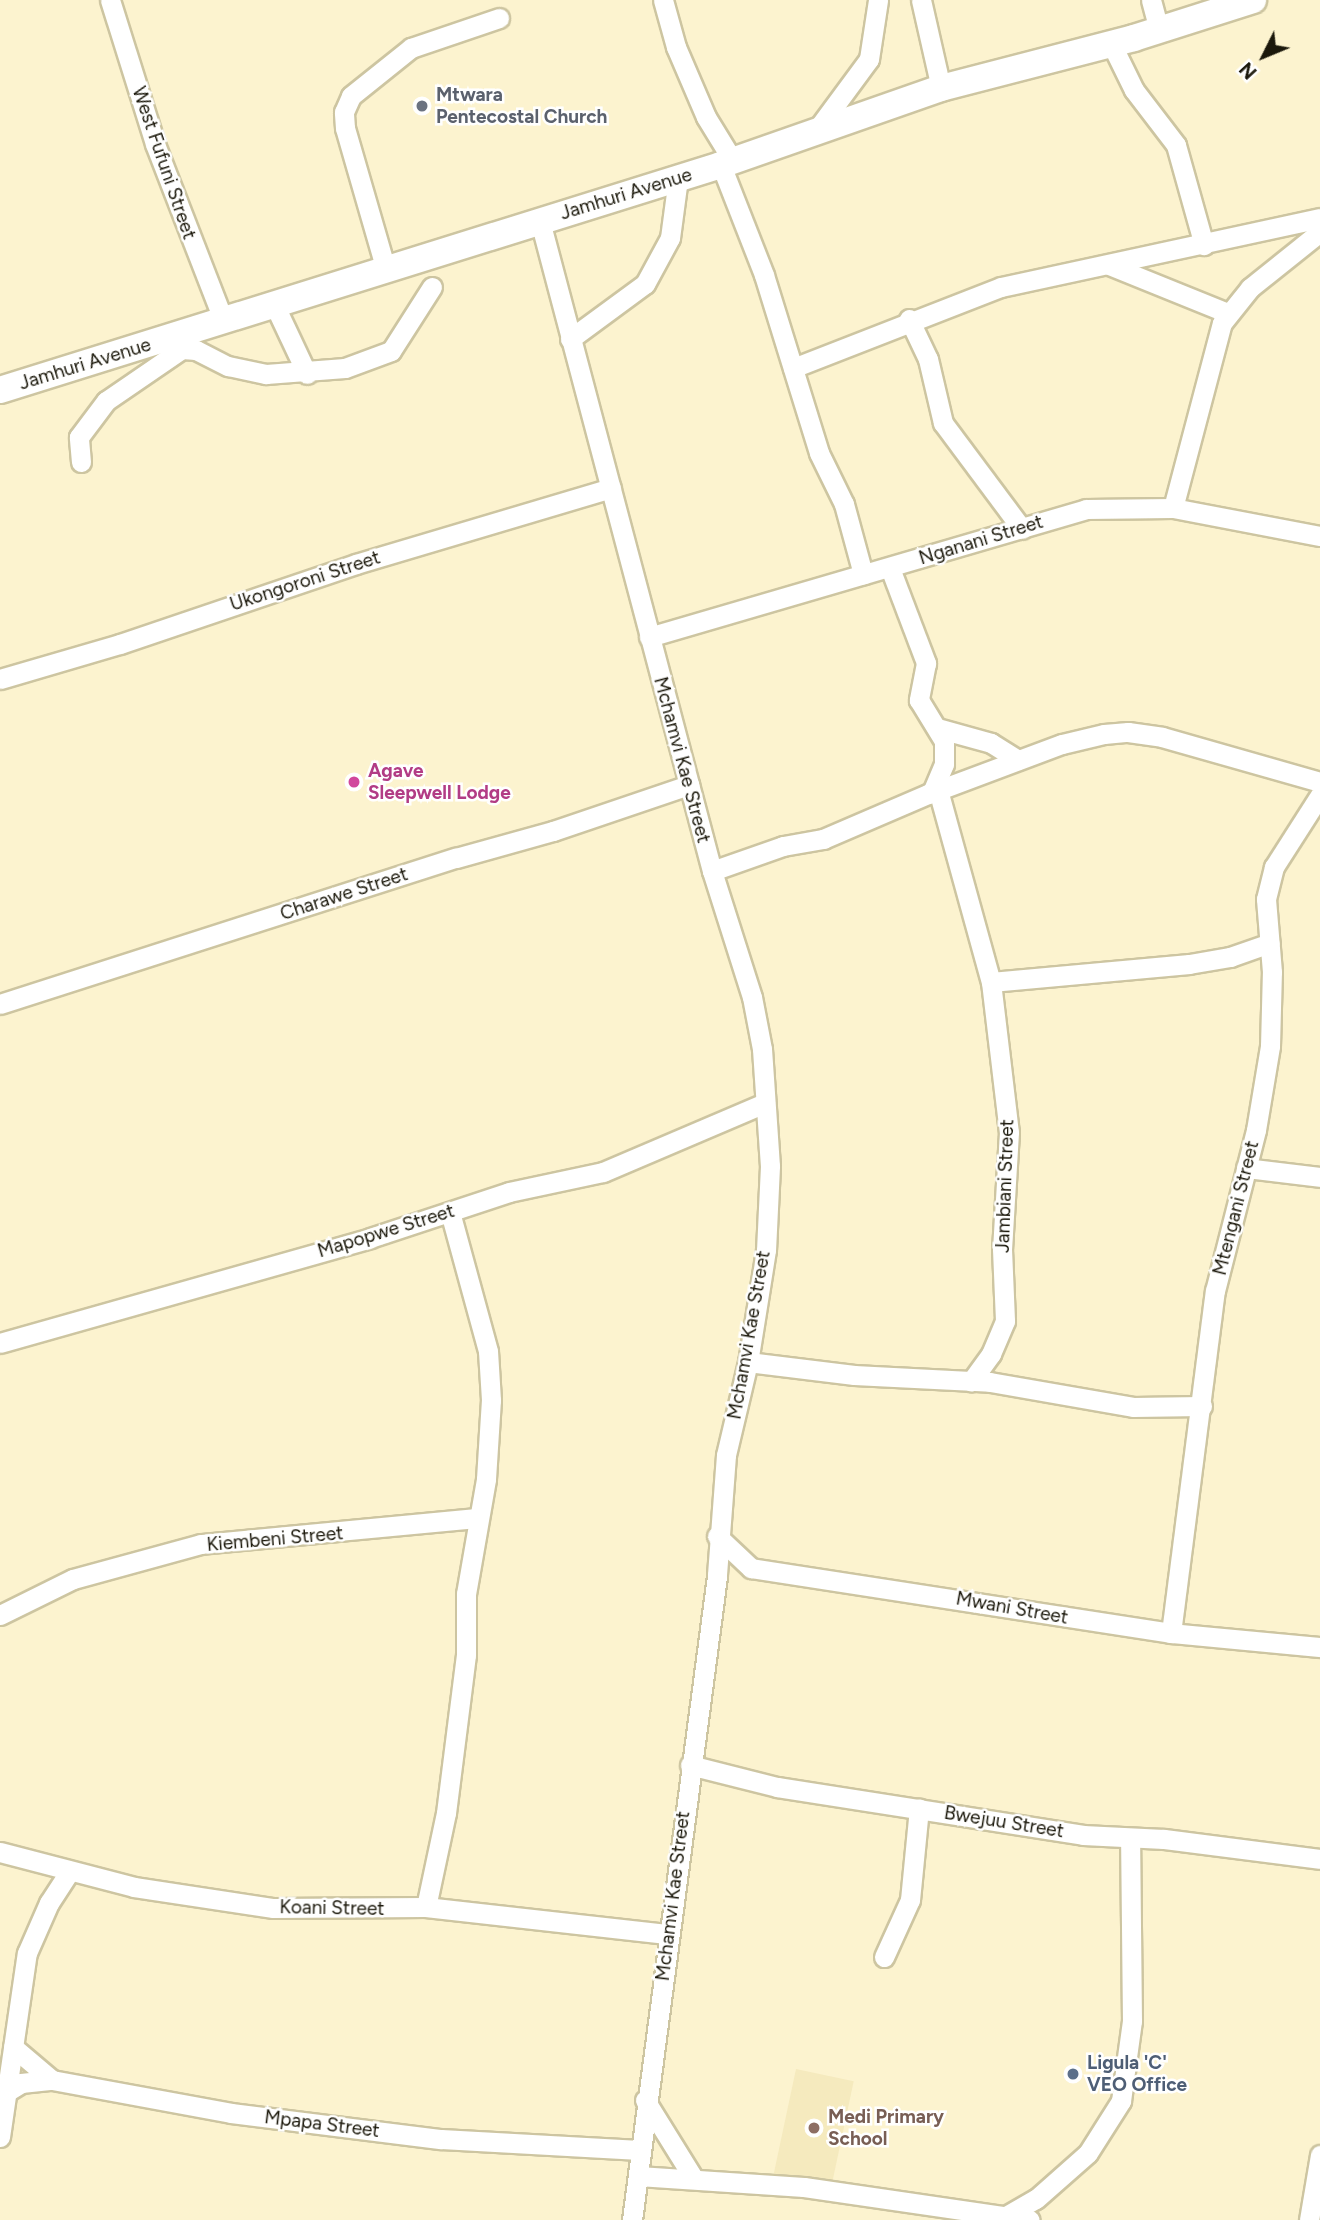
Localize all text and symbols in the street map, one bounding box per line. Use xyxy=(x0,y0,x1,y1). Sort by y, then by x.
north arrow xyxy=(1229,21,1299,91)
text: N xyxy=(1235,57,1262,84)
street label: West Fufuni Street xyxy=(127,84,201,242)
place label: Mtwara Pentecostal Church xyxy=(436,84,607,128)
marker: Mtwara Pentecostal Church xyxy=(414,98,430,114)
street label: Jamhuri Avenue xyxy=(557,163,695,225)
street label: Jamhuri Avenue xyxy=(16,333,154,395)
street label: Nganani Street xyxy=(916,510,1046,570)
street label: Ukongoroni Street xyxy=(227,546,383,616)
street label: Mchamvi Kae Street xyxy=(649,674,715,846)
place label: Agave Sleepwell Lodge xyxy=(368,760,511,804)
marker: Agave Sleepwell Lodge xyxy=(346,774,362,790)
street label: Charawe Street xyxy=(277,863,411,925)
street label: Jambiani Street xyxy=(991,1119,1019,1253)
street label: Mtengani Street xyxy=(1208,1138,1264,1278)
street label: Mapopwe Street xyxy=(315,1199,457,1263)
street label: Mchamvi Kae Street xyxy=(723,1249,775,1421)
street label: Kiembeni Street xyxy=(206,1522,344,1556)
street label: Mwani Street xyxy=(954,1587,1070,1629)
street label: Bwejuu Street xyxy=(943,1801,1065,1843)
street label: Mchamvi Kae Street xyxy=(651,1810,695,1982)
street label: Koani Street xyxy=(279,1896,385,1920)
place label: Ligula 'C' VEO Office xyxy=(1087,2052,1187,2096)
marker: Ligula 'C' VEO Office xyxy=(1065,2066,1081,2082)
street label: Mpapa Street xyxy=(263,2106,381,2142)
place label: Medi Primary School xyxy=(828,2106,944,2150)
marker: Medi Primary School xyxy=(806,2120,822,2136)

